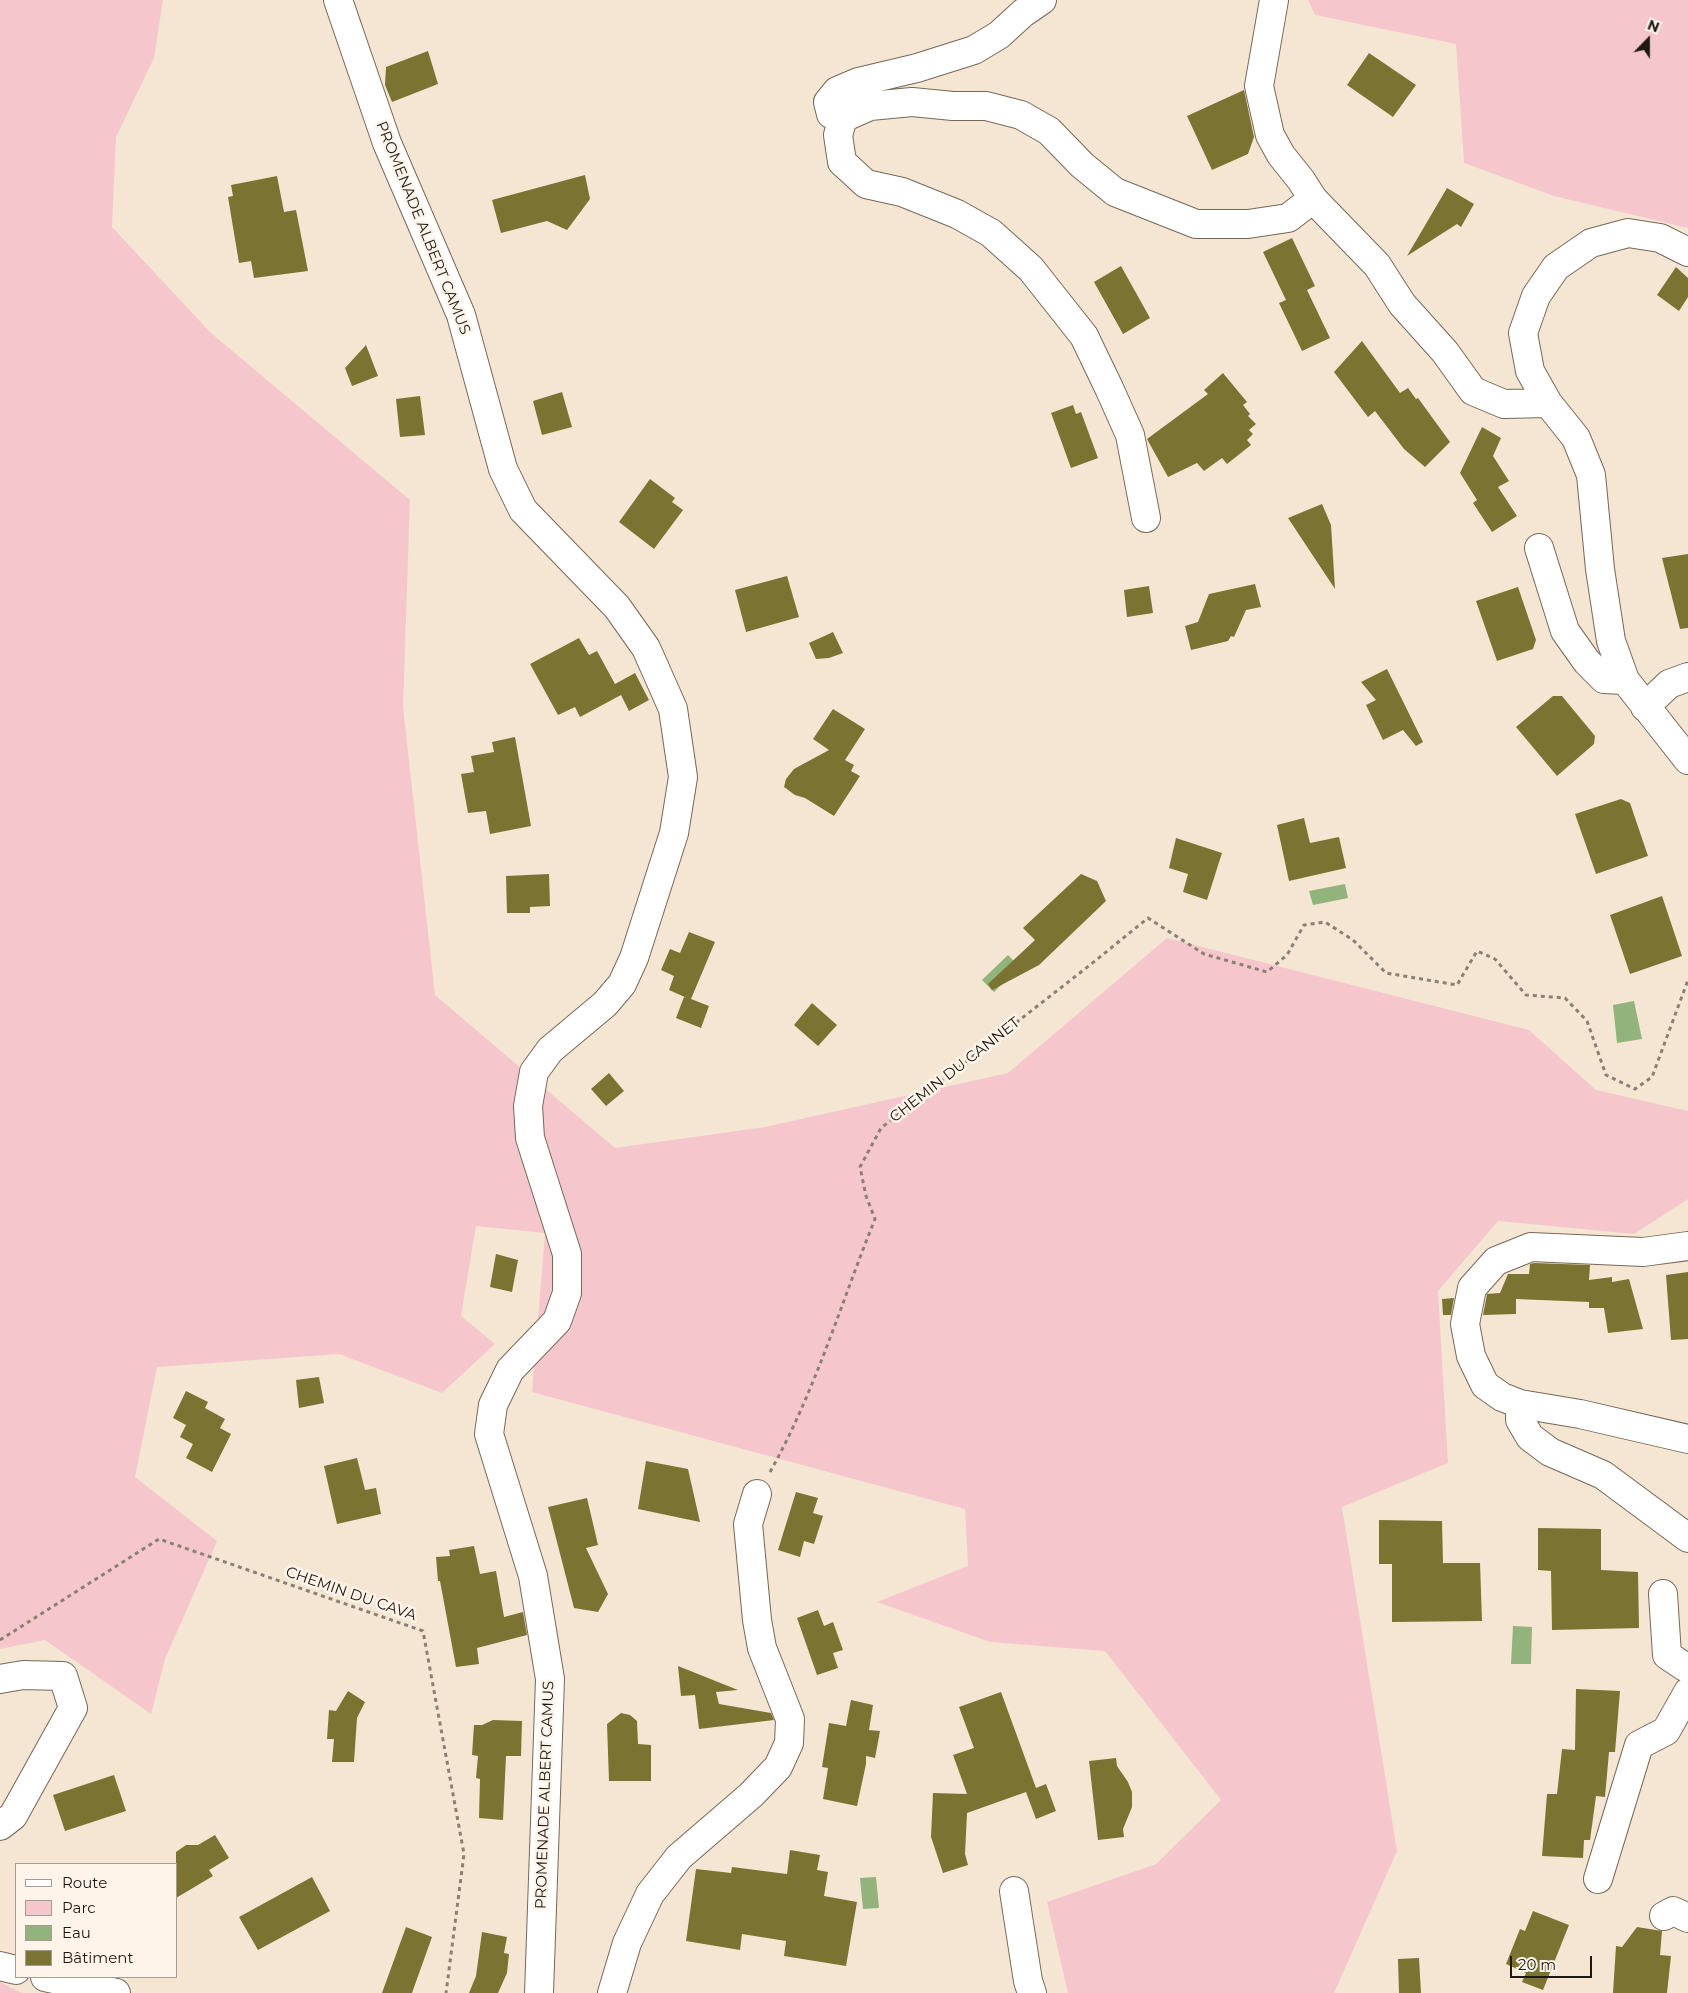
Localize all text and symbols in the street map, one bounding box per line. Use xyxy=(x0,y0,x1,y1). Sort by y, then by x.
north arrow xyxy=(1623,15,1673,65)
text: N xyxy=(1645,16,1662,37)
street label: PROMENADE ALBERT CAMUS xyxy=(372,119,474,337)
street label: CHEMIN DU CANNET xyxy=(886,1014,1024,1126)
street label: CHEMIN DU CAVA xyxy=(283,1563,419,1625)
street label: PROMENADE ALBERT CAMUS xyxy=(532,1681,558,1909)
legend xyxy=(15,1863,178,1978)
text: Route xyxy=(62,1873,107,1892)
text: Parc xyxy=(62,1898,96,1917)
text: Eau xyxy=(62,1923,91,1942)
scale bar xyxy=(1513,1946,1596,1978)
text: Bâtiment xyxy=(62,1948,134,1967)
text: 20 m xyxy=(1518,1955,1556,1974)

